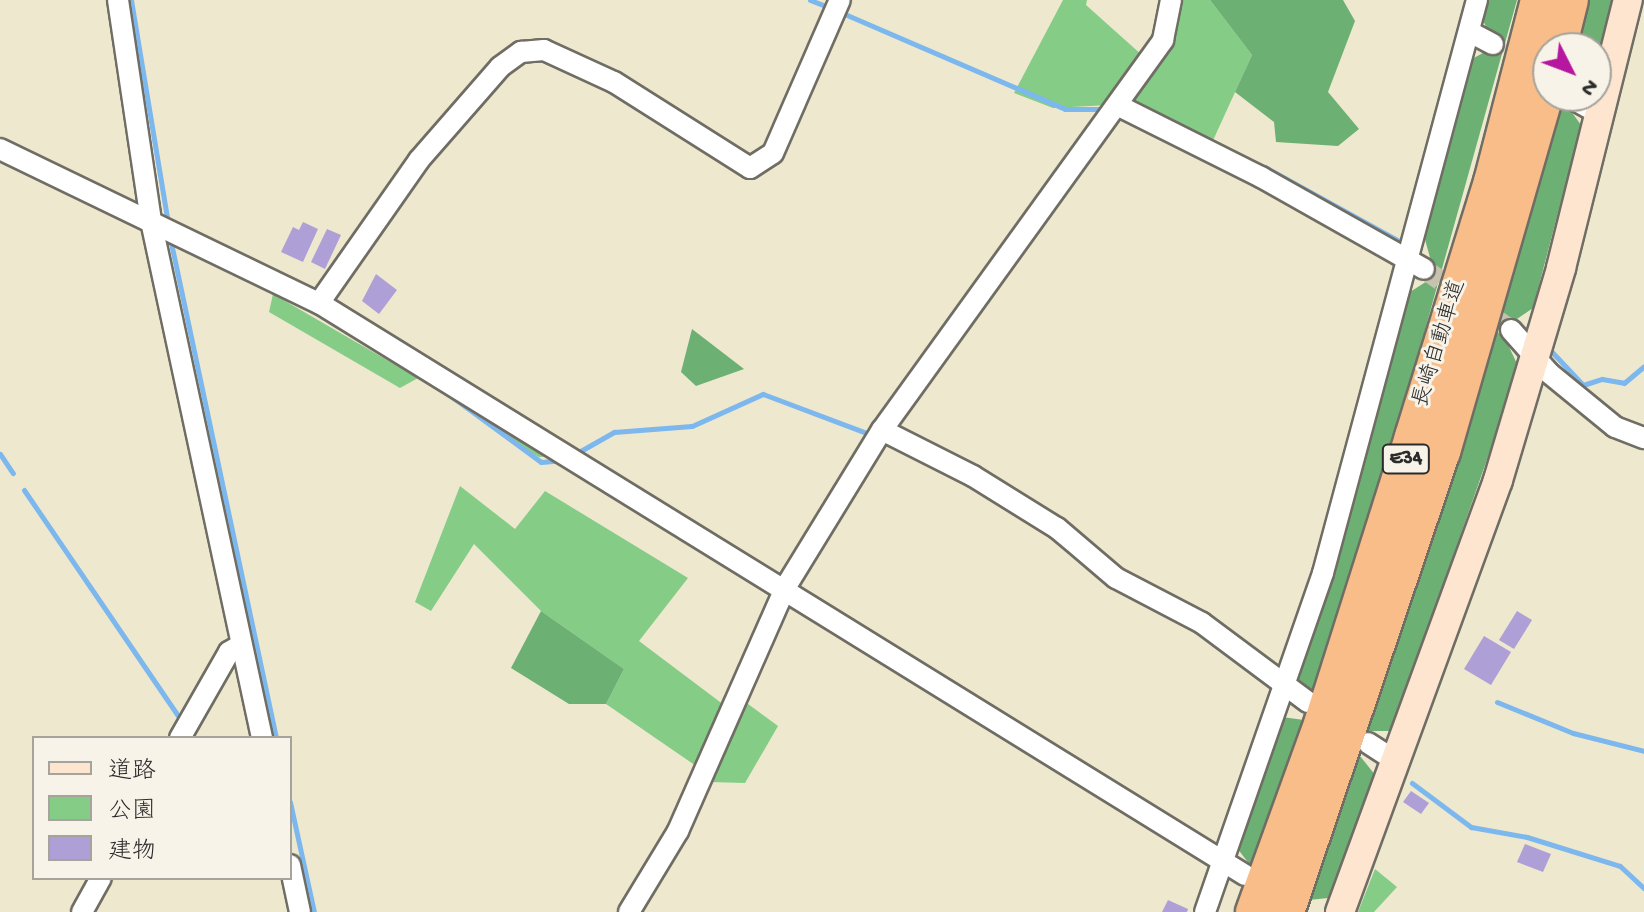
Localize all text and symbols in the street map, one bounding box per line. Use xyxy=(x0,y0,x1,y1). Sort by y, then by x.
north arrow xyxy=(1532,32,1612,112)
text: N xyxy=(1574,73,1603,101)
street label: 長崎自動車道 xyxy=(1409,277,1473,411)
road number: E34 xyxy=(1380,443,1432,475)
legend xyxy=(32,736,292,880)
text: 道路 xyxy=(108,758,156,787)
text: 公園 xyxy=(108,798,156,827)
text: 建物 xyxy=(108,838,156,867)

